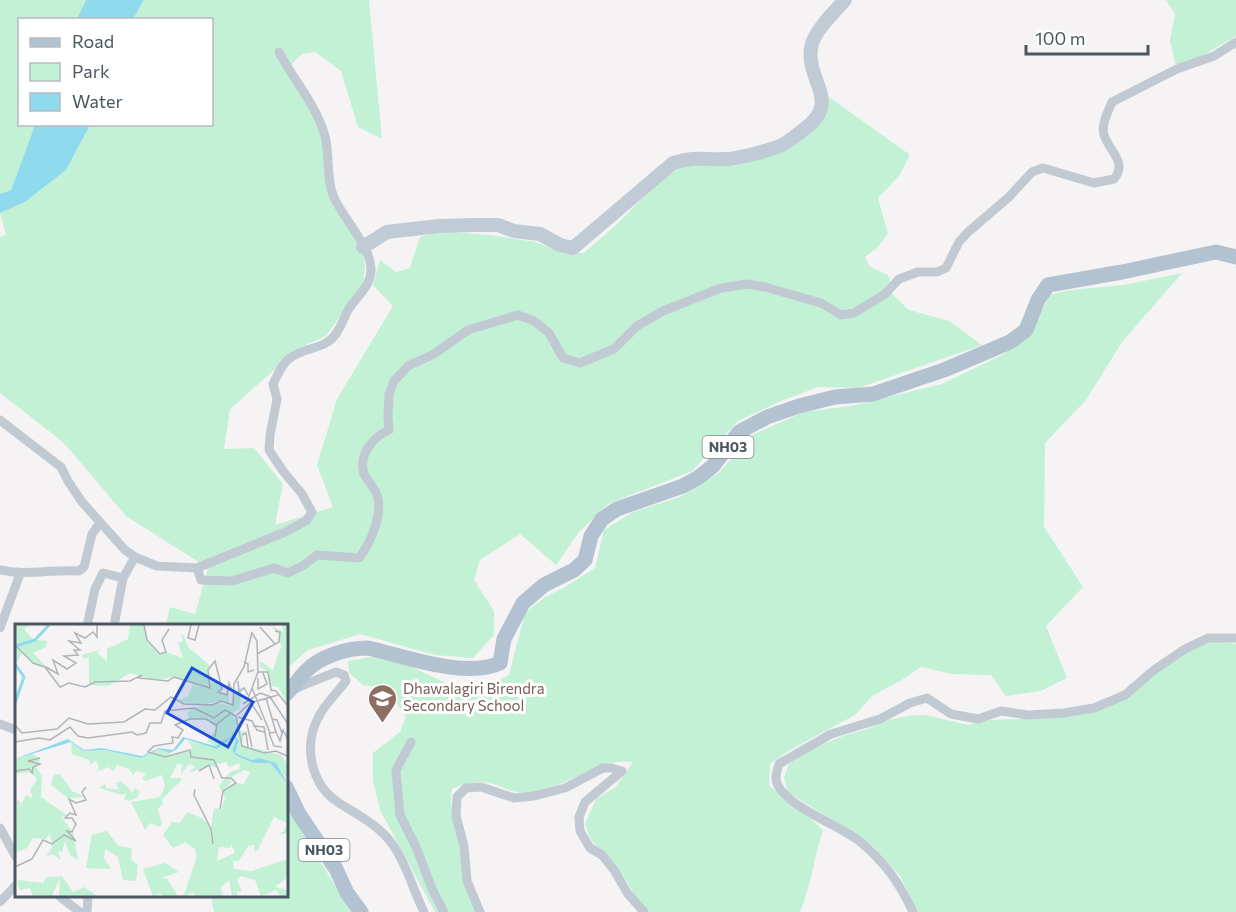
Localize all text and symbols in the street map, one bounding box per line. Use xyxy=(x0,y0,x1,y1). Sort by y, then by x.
legend xyxy=(18,18,213,126)
scale bar xyxy=(1026,18,1148,56)
text: 100 m xyxy=(1035,27,1085,49)
text: Road xyxy=(72,30,114,52)
text: Park xyxy=(72,60,110,82)
text: Water xyxy=(72,90,123,112)
road number: NH03 xyxy=(702,436,754,458)
inset map xyxy=(15,624,288,897)
place label: Dhawalagiri Birendra Secondary School xyxy=(403,679,545,714)
school or university icon: Dhawalagiri Birendra Secondary School xyxy=(366,682,398,724)
road number: NH03 xyxy=(298,839,350,861)

